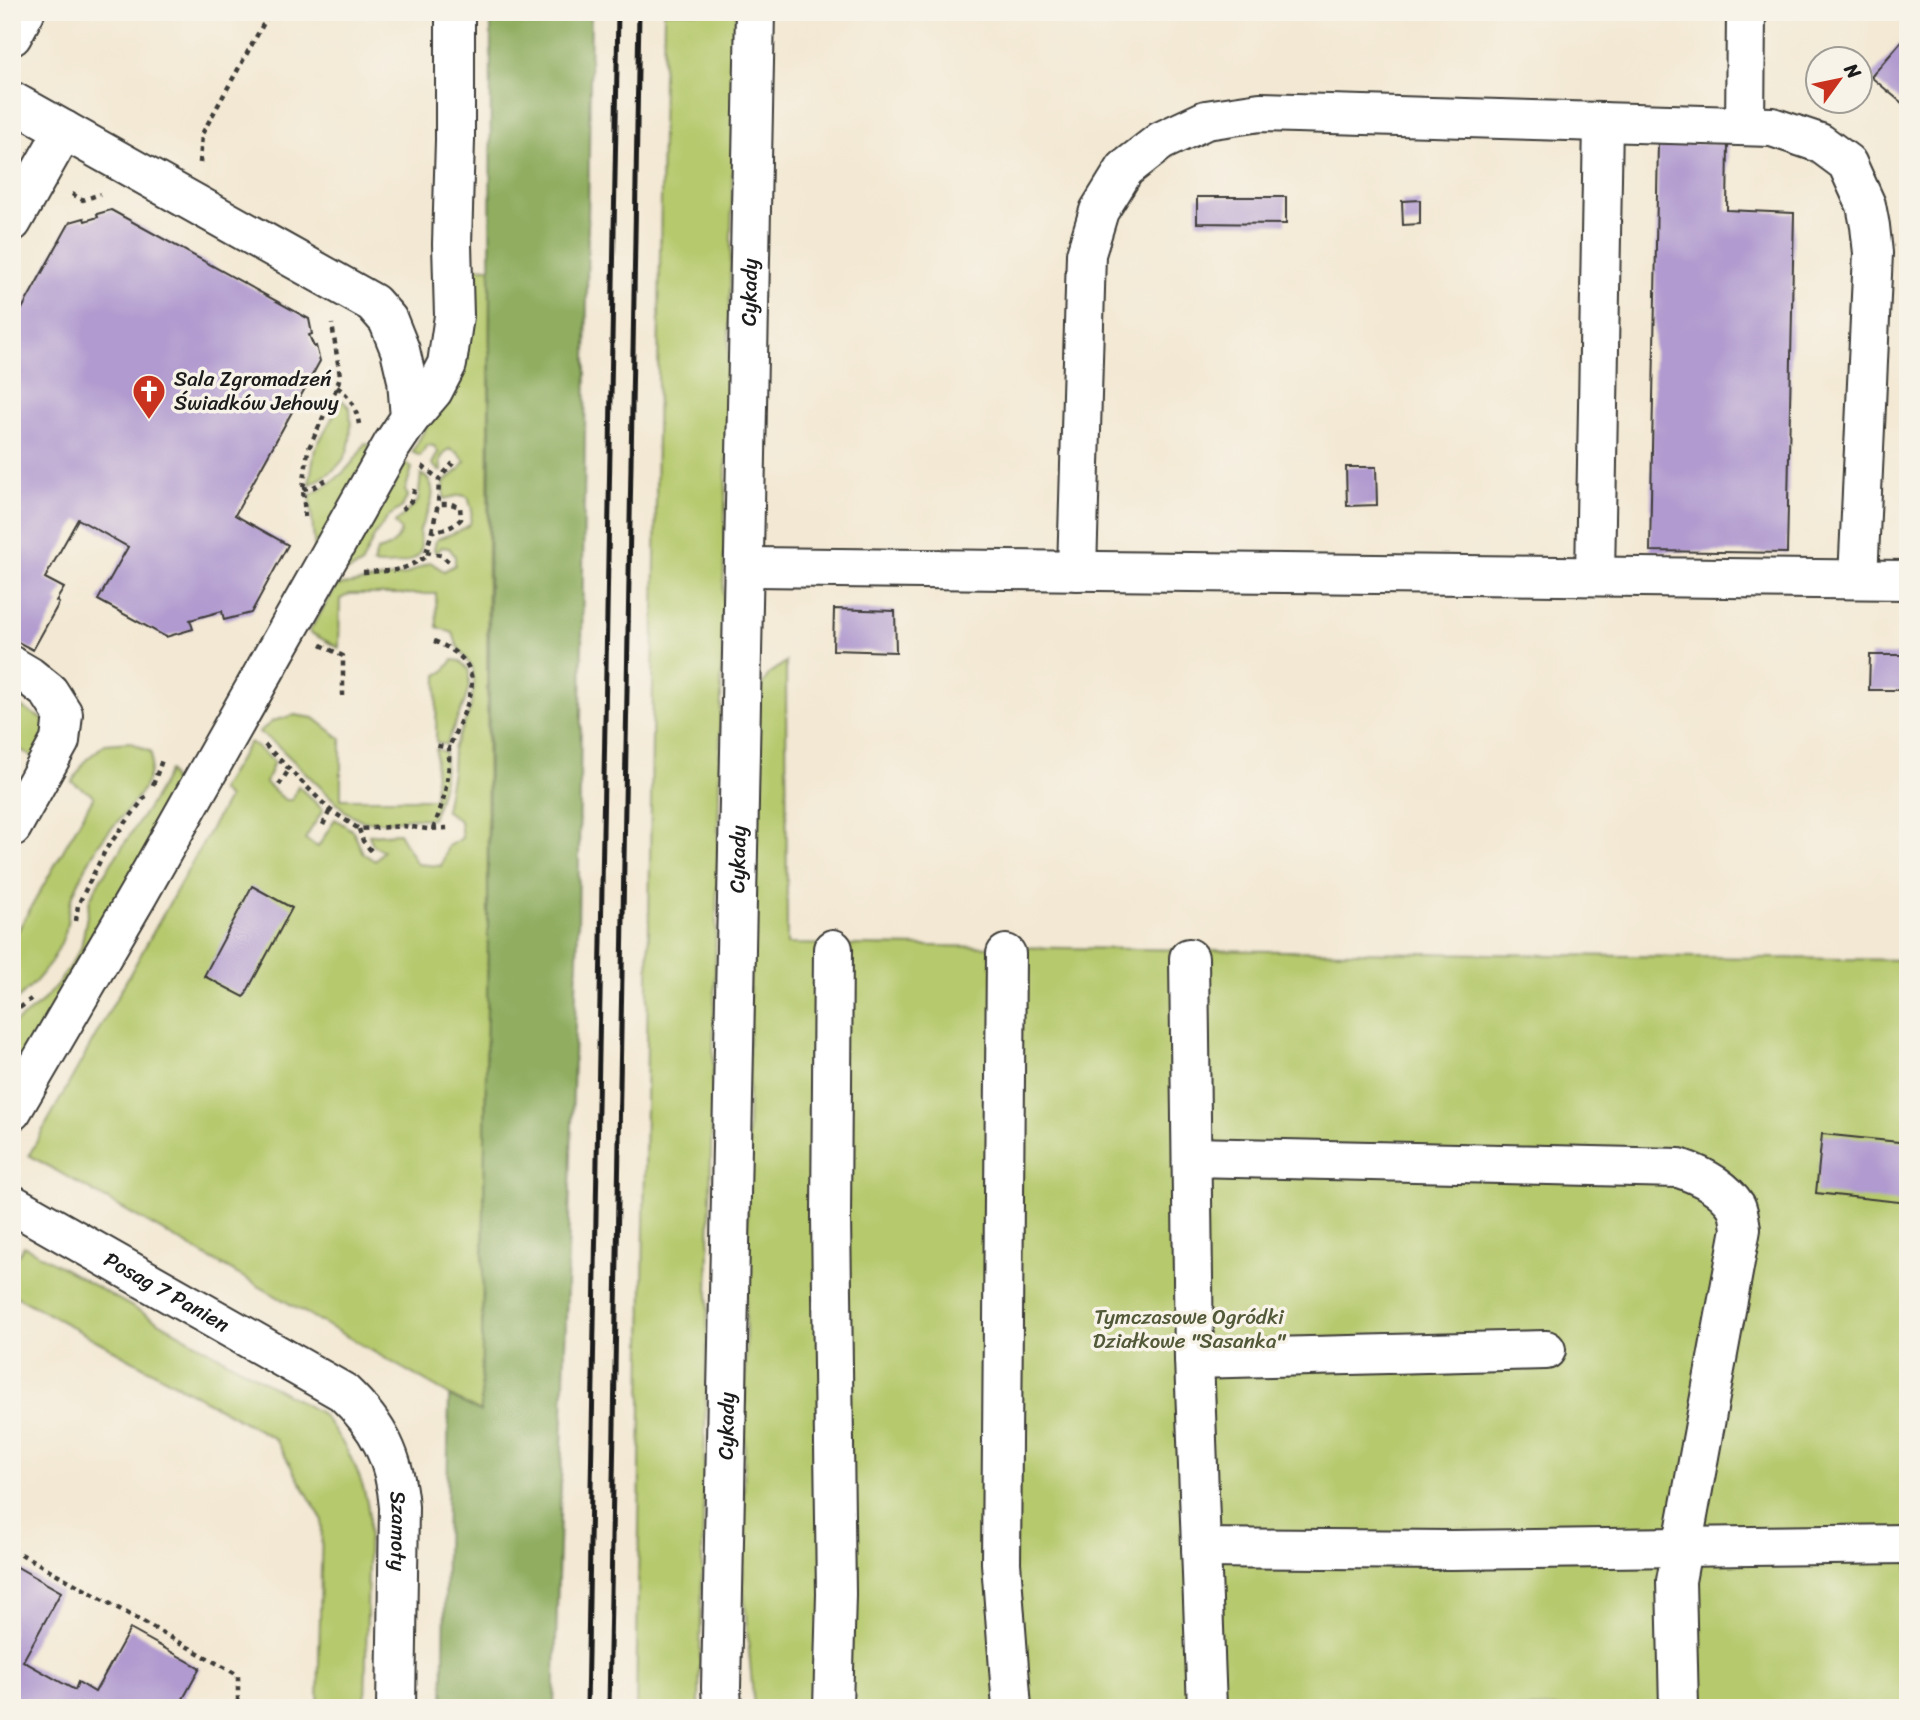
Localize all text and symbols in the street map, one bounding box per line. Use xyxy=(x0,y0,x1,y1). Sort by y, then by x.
north arrow xyxy=(1804,46,1874,116)
text: N xyxy=(1835,56,1871,86)
street label: Cykady xyxy=(730,258,769,327)
place label: Sala Zgromadzeń Świadków Jehowy xyxy=(174,360,339,422)
church icon: Sala Zgromadzeń Świadków Jehowy xyxy=(130,372,168,421)
street label: Cykady xyxy=(718,825,757,893)
street label: Posag 7 Panien xyxy=(97,1241,237,1343)
park label: Tymczasowe Ogródki Działkowe "Sasanka" xyxy=(1093,1298,1286,1360)
street label: Cykady xyxy=(707,1392,746,1460)
street label: Szamoty xyxy=(378,1489,418,1571)

